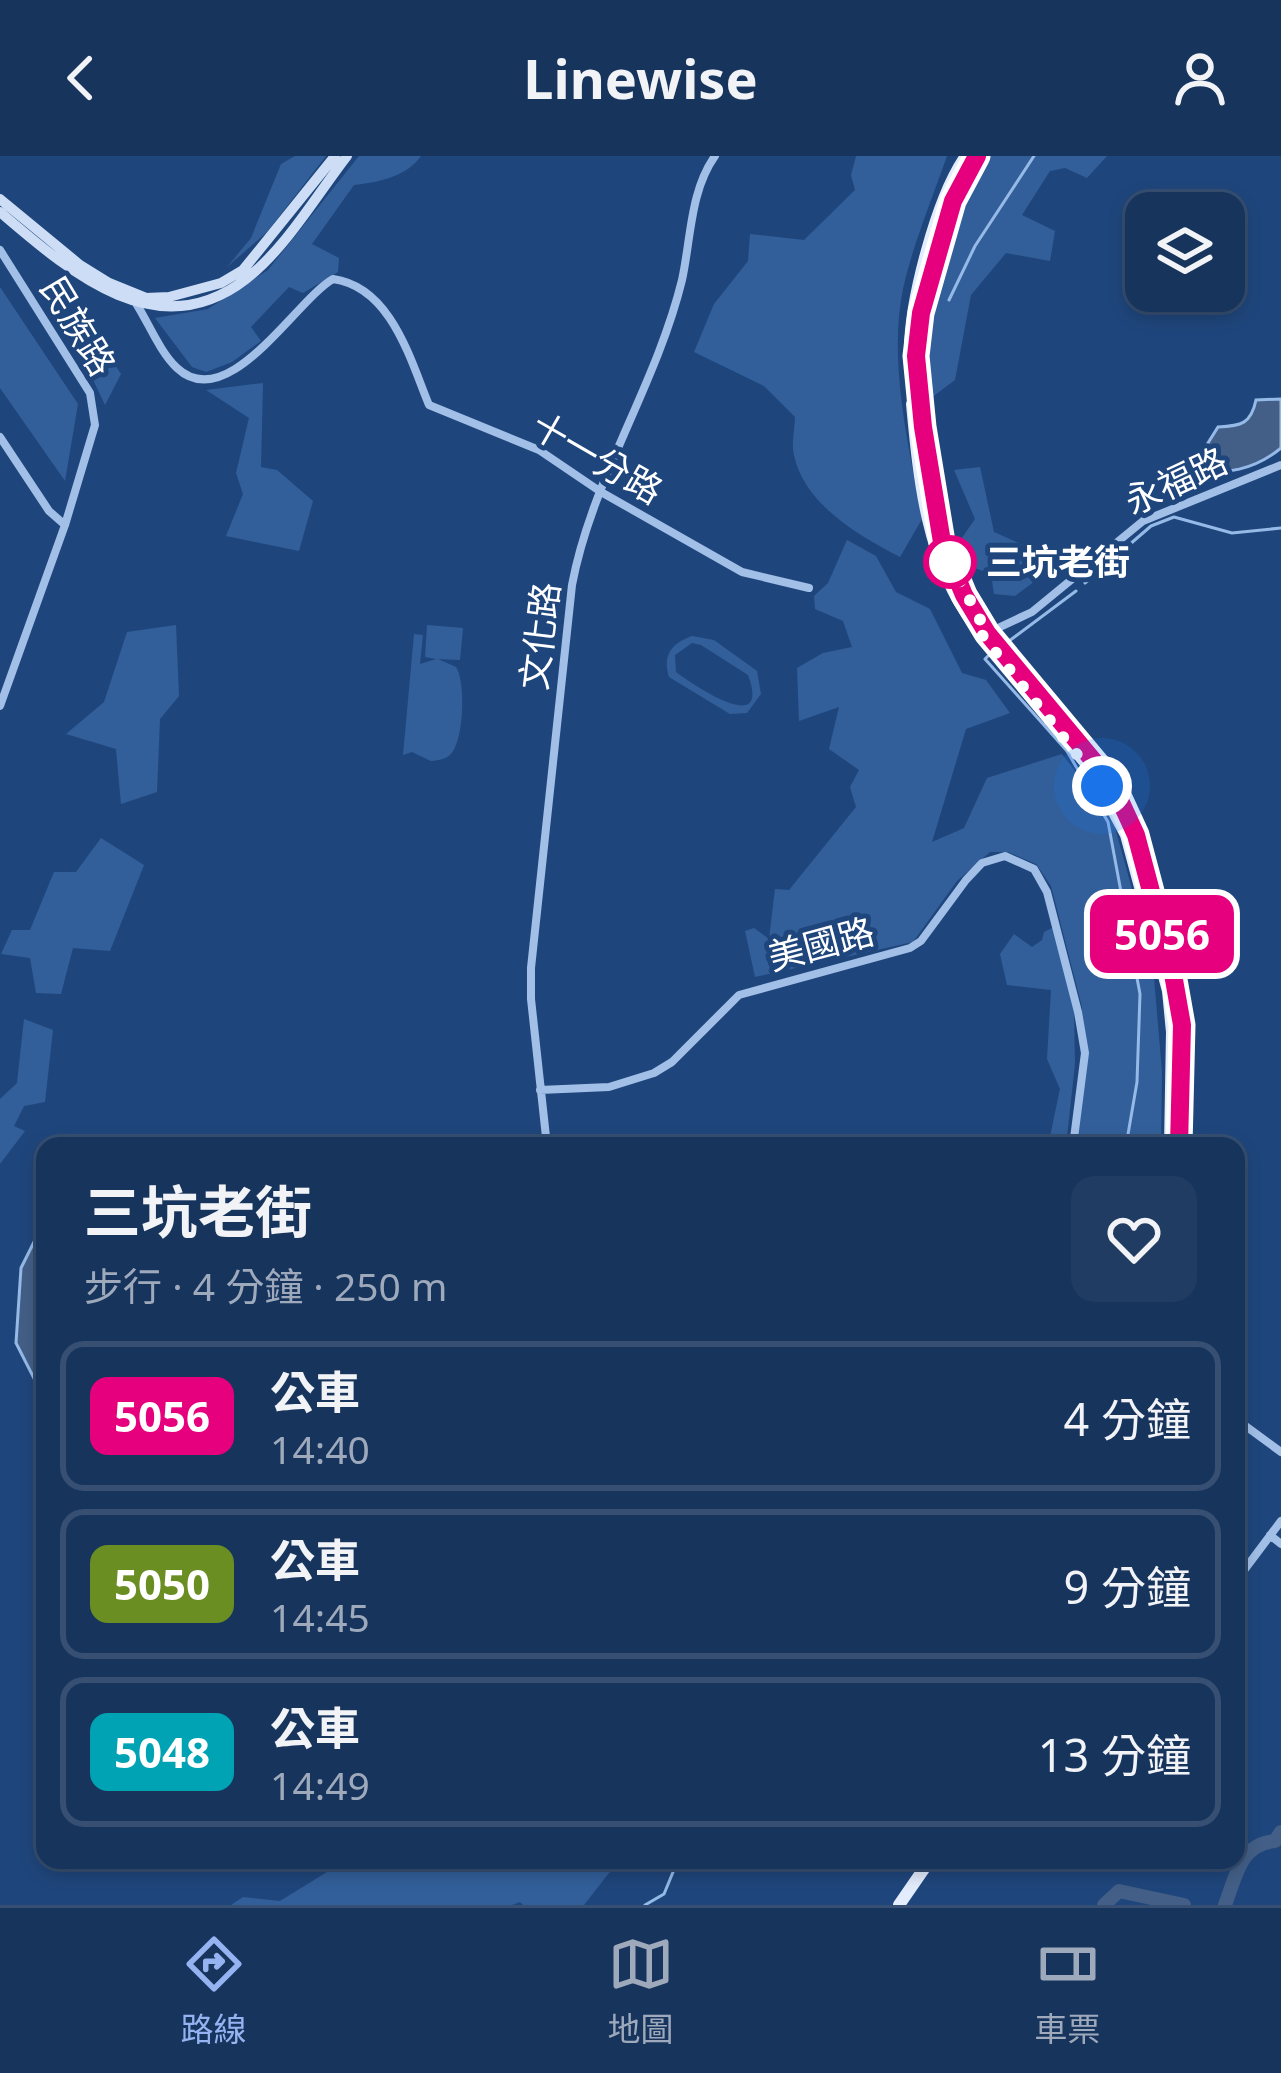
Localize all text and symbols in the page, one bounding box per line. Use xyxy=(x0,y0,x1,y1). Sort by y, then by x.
text: Linewise xyxy=(523,41,758,115)
icon: back xyxy=(48,45,114,111)
icon: person xyxy=(1167,45,1233,111)
map controls xyxy=(1125,192,1245,312)
button: layers xyxy=(1125,192,1245,312)
street label: 民族路 xyxy=(30,267,127,385)
street label: 十一分路 xyxy=(523,400,672,515)
street label: 永福路 xyxy=(1116,436,1235,526)
marker: 三坑老街 xyxy=(925,537,975,587)
place label: 三坑老街 xyxy=(986,537,1130,586)
street label: 文化路 xyxy=(509,579,570,693)
your location xyxy=(1072,756,1132,816)
line badge: 5056 xyxy=(1078,895,1246,973)
text: 5056 xyxy=(1114,905,1210,962)
street label: 美國路 xyxy=(762,906,879,981)
text: 三坑老街 xyxy=(84,1172,312,1250)
button: heart xyxy=(1071,1176,1197,1302)
text: 步行 · 4 分鐘 · 250 m xyxy=(84,1259,447,1312)
text: 公車 xyxy=(270,1361,360,1422)
text: 5056 xyxy=(114,1387,210,1444)
text: 4 分鐘 xyxy=(1064,1388,1191,1449)
text: 14:40 xyxy=(270,1422,370,1475)
text: 公車 xyxy=(270,1529,360,1590)
text: 5050 xyxy=(114,1555,210,1612)
text: 9 分鐘 xyxy=(1064,1556,1191,1617)
text: 14:45 xyxy=(270,1590,370,1643)
text: 公車 xyxy=(270,1697,360,1758)
text: 5048 xyxy=(114,1723,210,1780)
text: 13 分鐘 xyxy=(1038,1724,1191,1785)
text: 14:49 xyxy=(270,1758,370,1811)
tab: 路線 xyxy=(181,1931,247,2051)
tab: 地圖 xyxy=(608,1931,674,2051)
tab: 車票 xyxy=(1035,1931,1101,2051)

